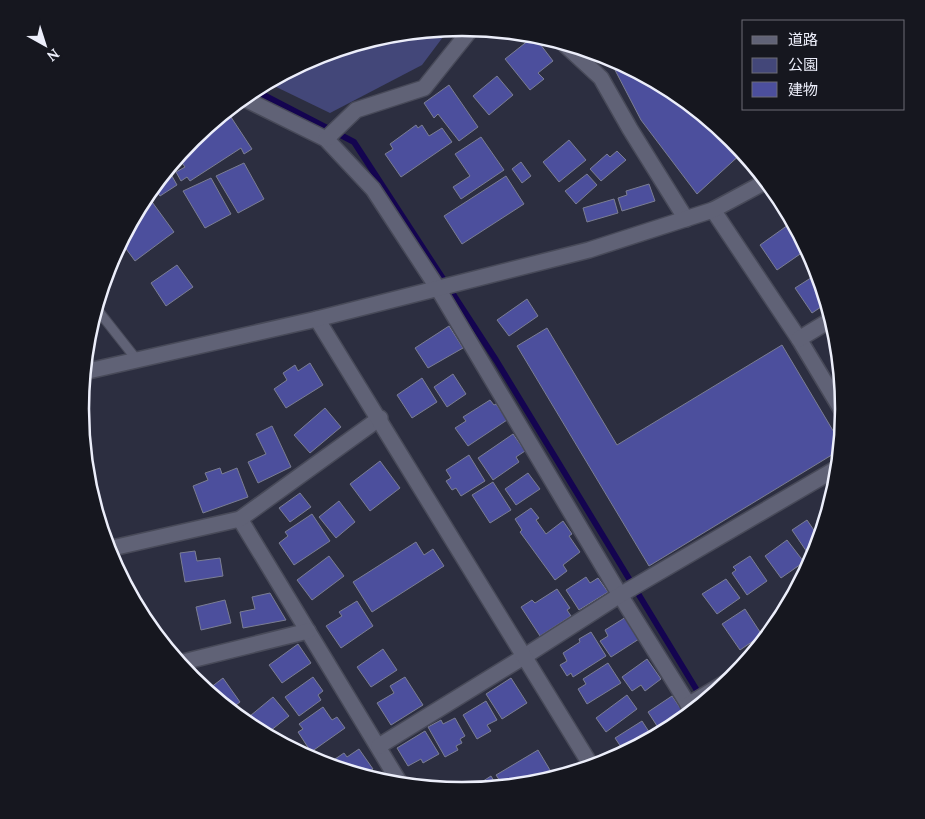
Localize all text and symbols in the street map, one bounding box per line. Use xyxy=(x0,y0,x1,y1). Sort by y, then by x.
north arrow xyxy=(20,20,70,70)
legend xyxy=(742,20,905,110)
text: 道路 xyxy=(788,30,818,49)
text: N xyxy=(43,45,63,66)
text: 公園 xyxy=(788,55,818,74)
text: 建物 xyxy=(788,80,818,99)

